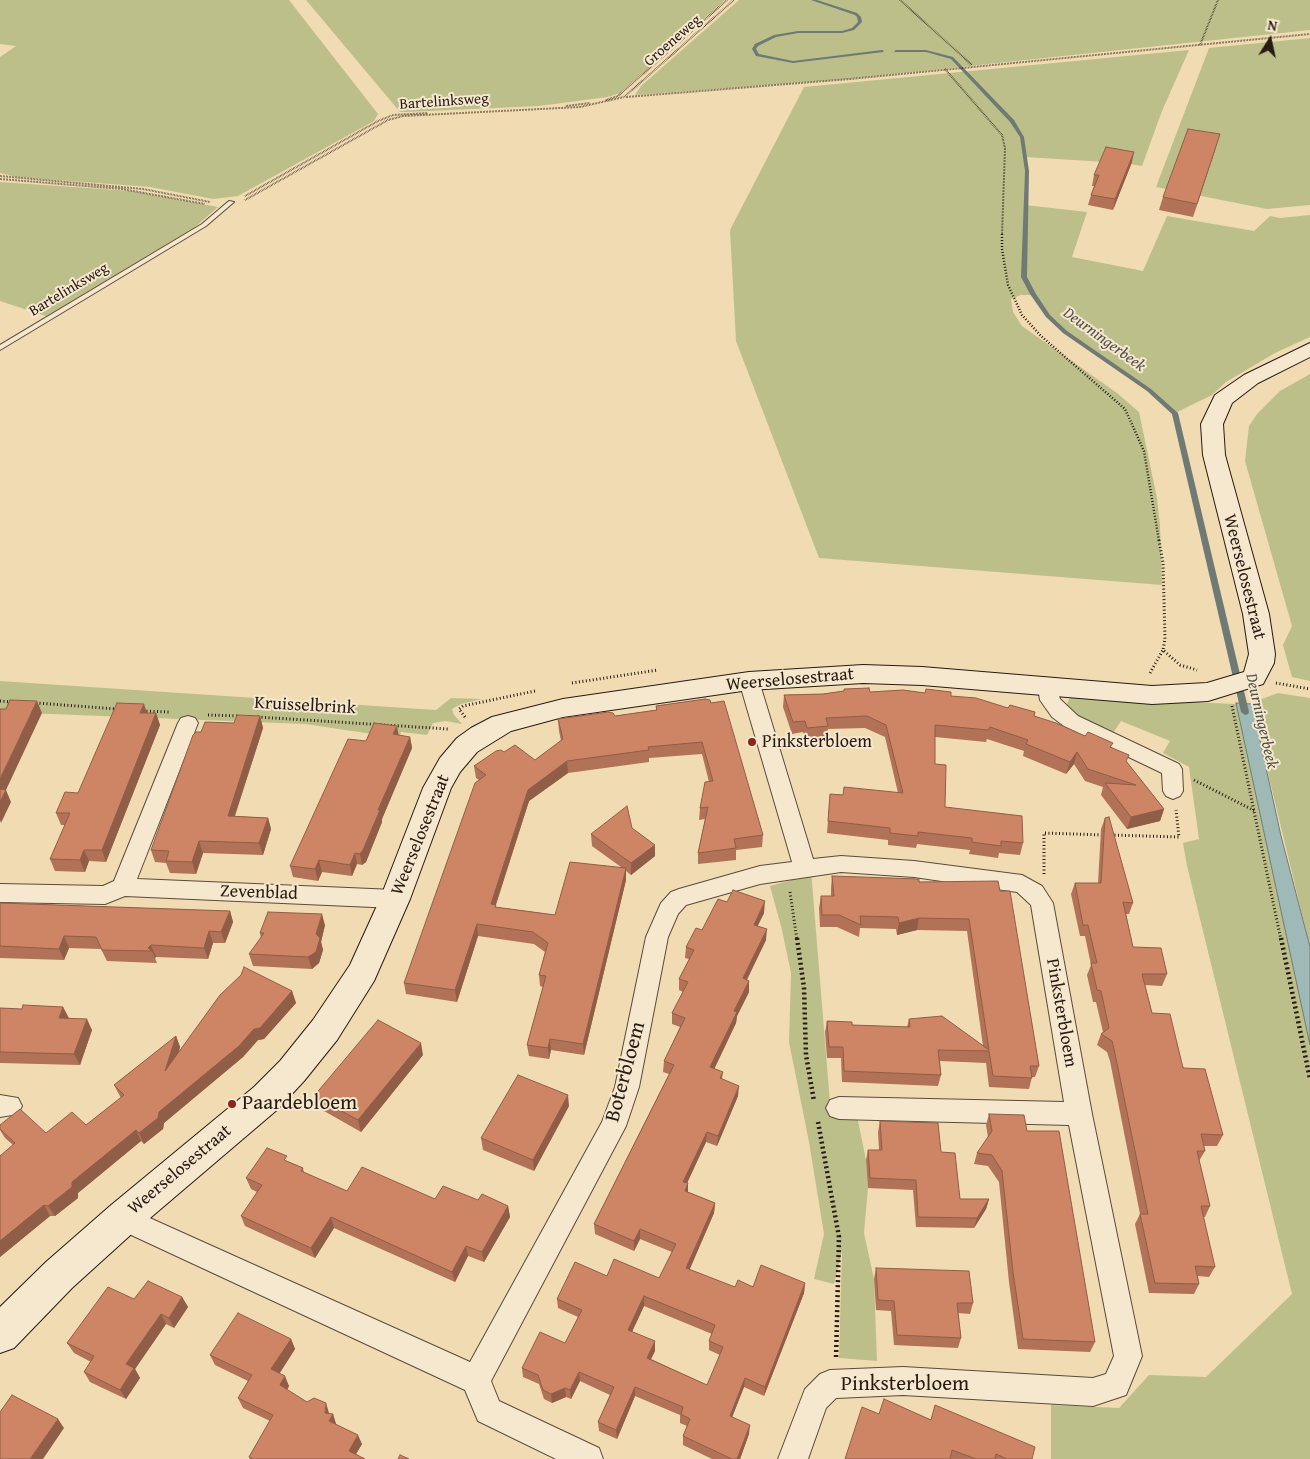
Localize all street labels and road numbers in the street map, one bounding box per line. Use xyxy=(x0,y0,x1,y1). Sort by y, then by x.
street label: Groeneweg xyxy=(641,11,705,71)
street label: Bartelinksweg xyxy=(399,90,489,114)
street label: Bartelinksweg xyxy=(26,259,112,321)
street label: Weerselosestraat xyxy=(1218,512,1270,642)
street label: Weerselosestraat xyxy=(725,664,855,696)
street label: Kruisselbrink xyxy=(254,693,356,719)
street label: Weerselosestraat xyxy=(387,771,455,899)
street label: Zevenblad xyxy=(220,881,298,905)
street label: Pinksterbloem xyxy=(1041,957,1081,1069)
street label: Boterbloem xyxy=(600,1019,652,1125)
street label: Weerselosestraat xyxy=(124,1120,236,1220)
street label: Pinksterbloem xyxy=(841,1372,969,1398)

